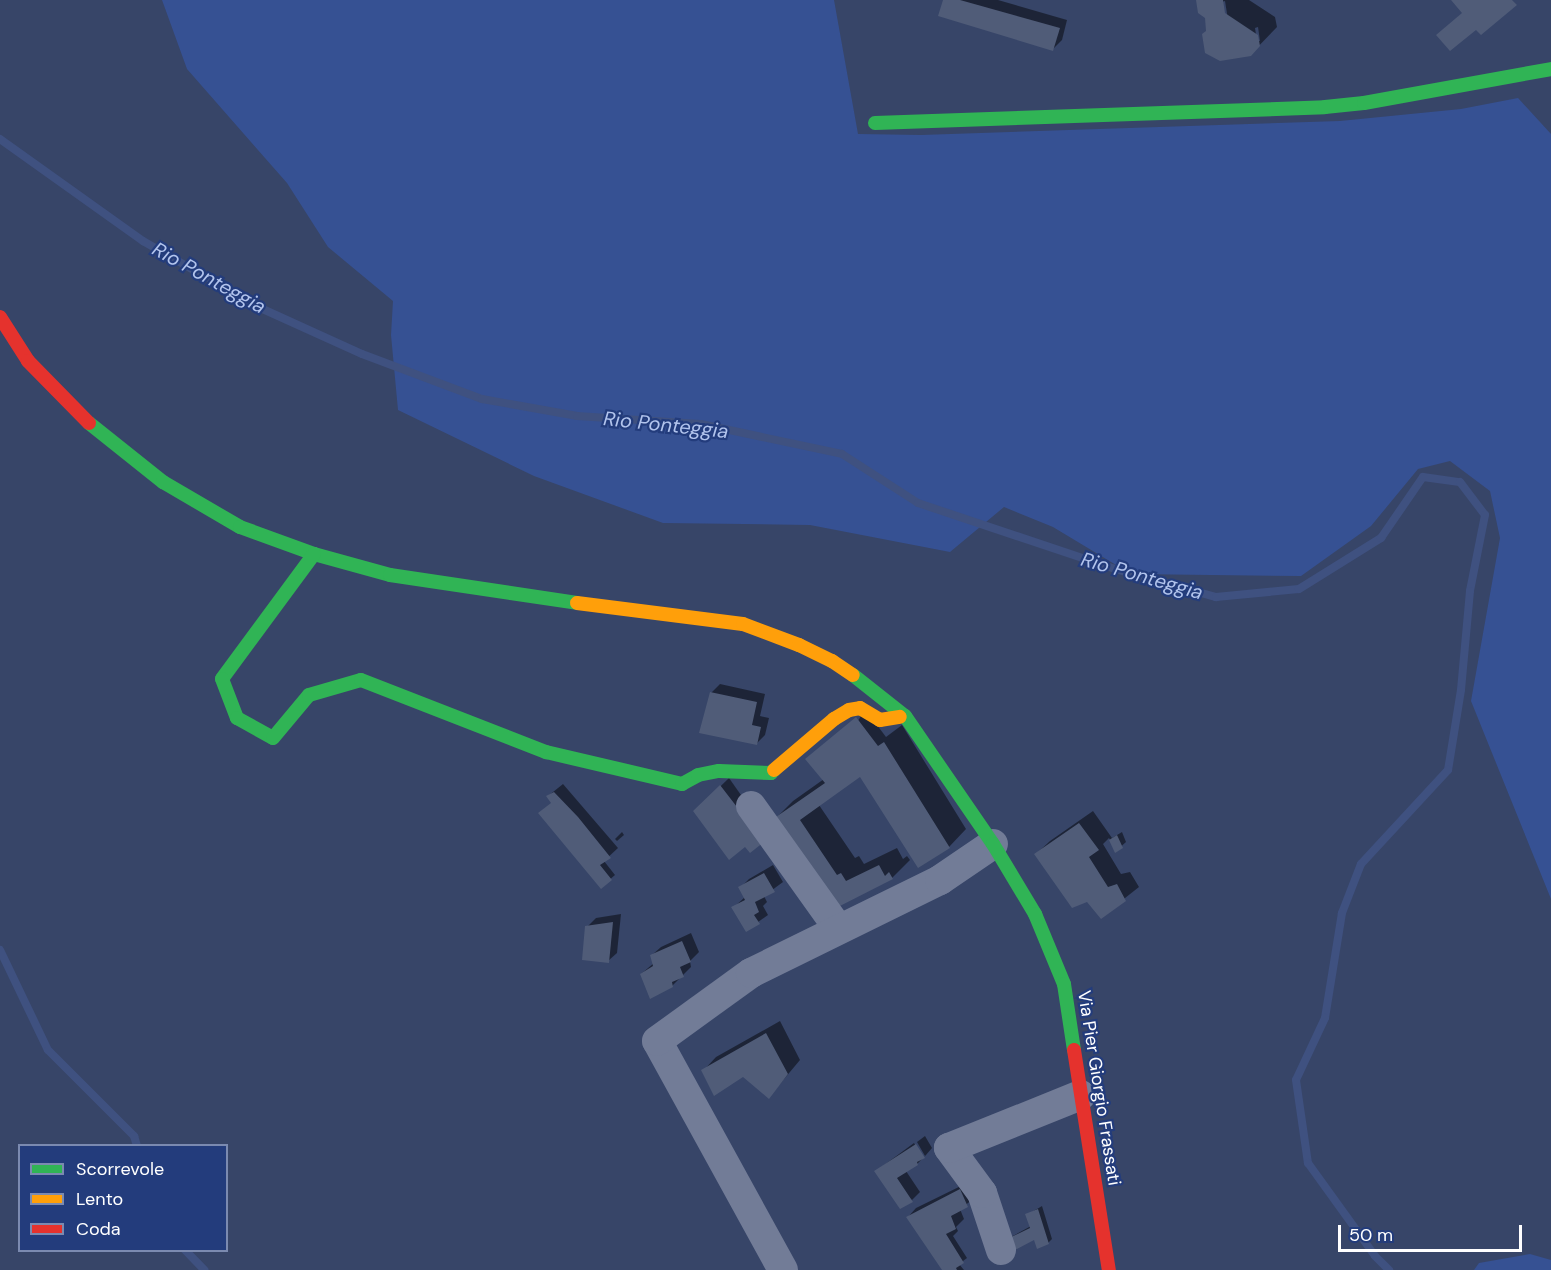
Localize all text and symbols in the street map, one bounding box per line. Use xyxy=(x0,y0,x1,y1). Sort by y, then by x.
water label: Rio Ponteggia xyxy=(148,237,270,319)
water label: Rio Ponteggia xyxy=(602,406,730,444)
water label: Rio Ponteggia xyxy=(1078,547,1206,605)
street label: Via Pier Giorgio Frassati xyxy=(1073,989,1125,1187)
legend xyxy=(18,1144,228,1252)
text: Scorrevole xyxy=(76,1157,164,1181)
text: Lento xyxy=(76,1187,123,1211)
scale bar xyxy=(1341,1213,1526,1251)
text: Coda xyxy=(76,1217,121,1241)
text: 50 m xyxy=(1349,1223,1393,1247)

